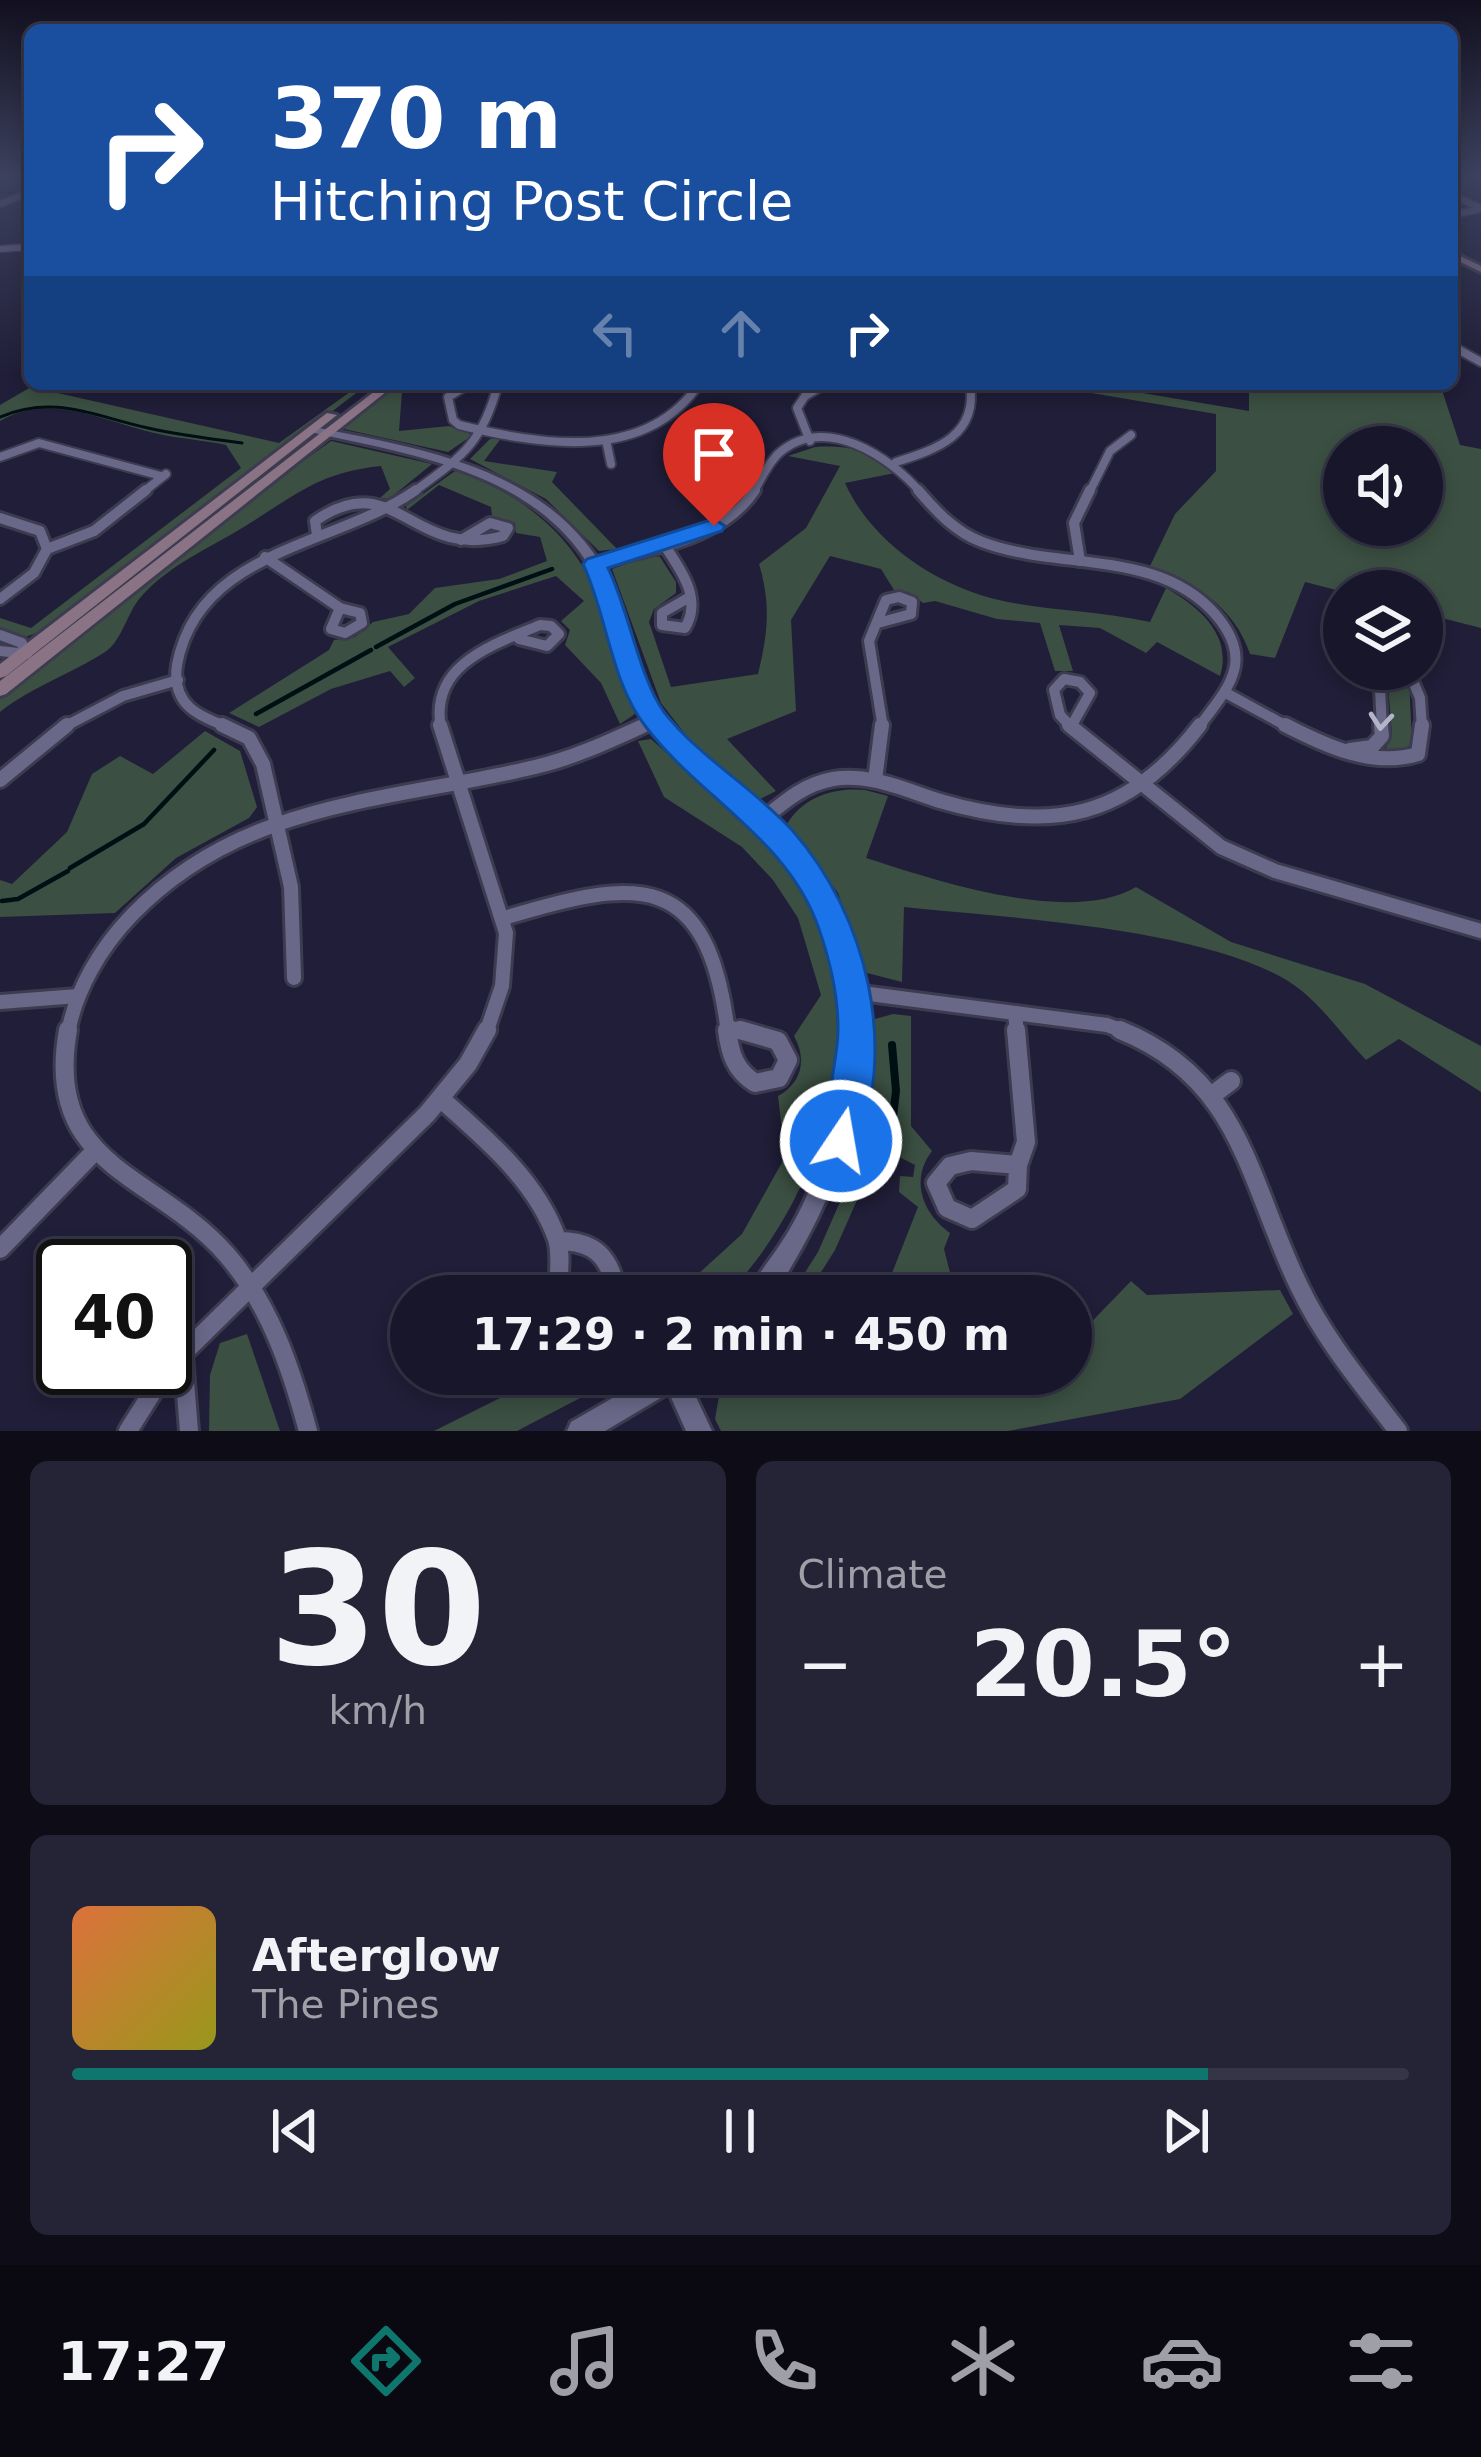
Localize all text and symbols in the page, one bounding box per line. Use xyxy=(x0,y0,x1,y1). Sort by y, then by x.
text: 370 m xyxy=(270,70,562,168)
icon: right xyxy=(72,72,228,228)
text: Hitching Post Circle xyxy=(270,170,793,233)
icon: left xyxy=(582,300,648,366)
icon: ahead xyxy=(708,300,774,366)
icon: right xyxy=(834,300,900,366)
pin xyxy=(663,403,765,526)
icon: arrive xyxy=(681,421,747,487)
map controls xyxy=(1323,426,1443,690)
button: sound xyxy=(1323,426,1443,546)
button: layers xyxy=(1323,570,1443,690)
one-way arrow xyxy=(1369,712,1394,731)
position arrow xyxy=(778,1078,904,1204)
speed limit sign: 40 xyxy=(36,1239,192,1395)
text: 17:29 · 2 min · 450 m xyxy=(472,1308,1010,1361)
text: 30 xyxy=(269,1519,486,1701)
text: Climate xyxy=(798,1552,948,1597)
text: 20.5° xyxy=(970,1612,1237,1717)
text: − xyxy=(798,1626,853,1703)
text: + xyxy=(1354,1626,1409,1703)
text: km/h xyxy=(329,1688,427,1733)
text: Afterglow xyxy=(252,1929,501,1982)
text: The Pines xyxy=(252,1982,439,2027)
icon: previous xyxy=(262,2098,328,2164)
icon: pause xyxy=(707,2098,773,2164)
icon: next xyxy=(1153,2098,1219,2164)
icon: directions xyxy=(344,2319,428,2403)
icon: music xyxy=(543,2319,627,2403)
icon: phone xyxy=(742,2319,826,2403)
icon: climate xyxy=(941,2319,1025,2403)
icon: car xyxy=(1140,2319,1224,2403)
icon: filters xyxy=(1339,2319,1423,2403)
text: 17:27 xyxy=(58,2330,229,2393)

